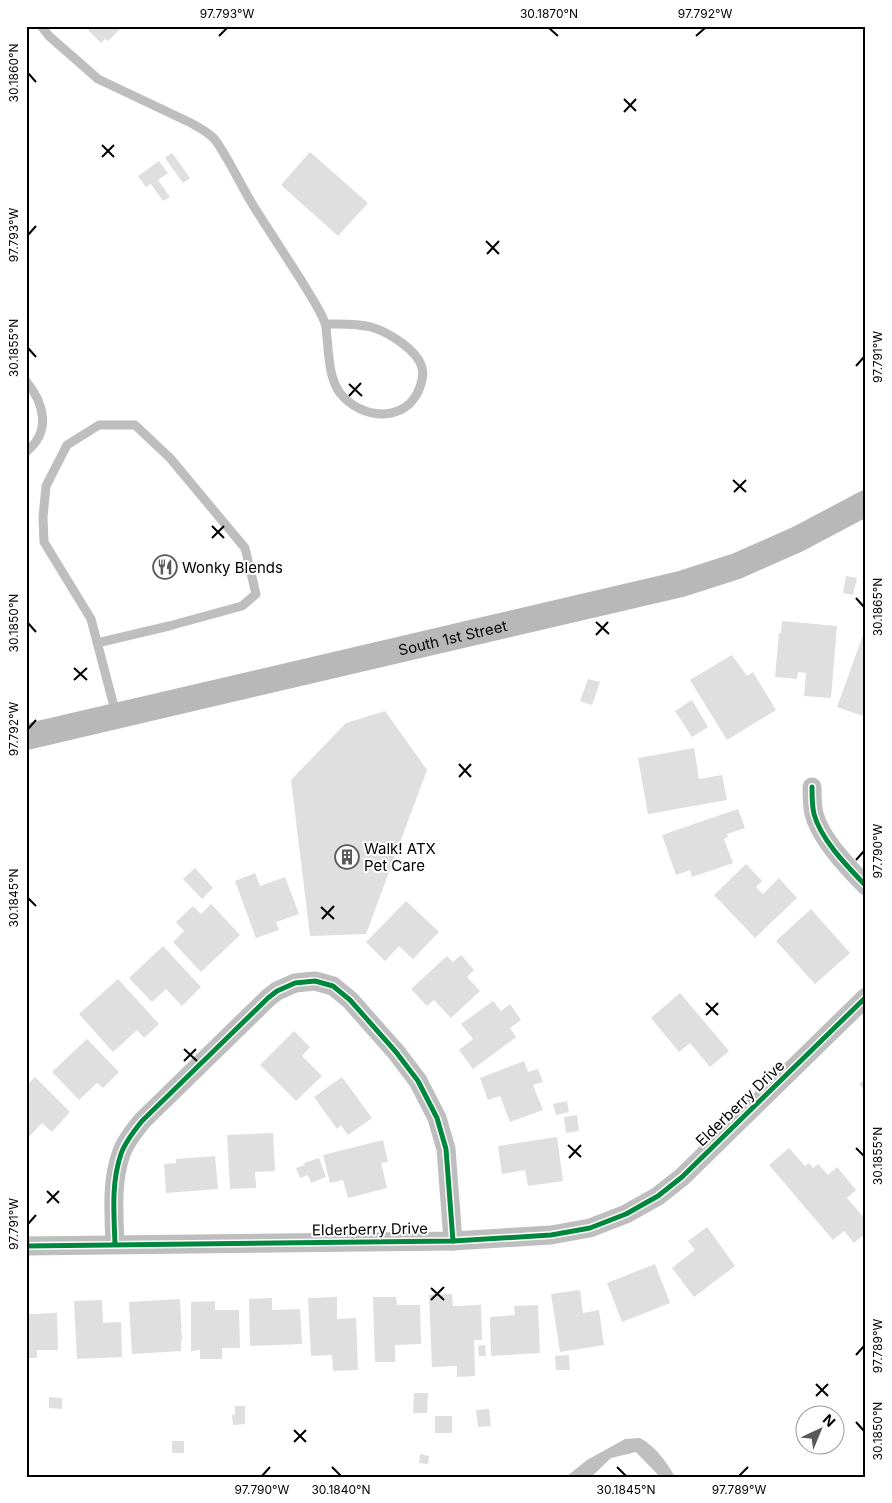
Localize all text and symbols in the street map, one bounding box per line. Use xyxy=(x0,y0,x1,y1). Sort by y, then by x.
text: 97.793°W xyxy=(200,6,254,21)
text: 30.1870°N xyxy=(520,6,578,21)
text: 97.792°W xyxy=(678,6,732,21)
text: 30.1860°N xyxy=(6,44,21,102)
text: 97.793°W xyxy=(6,208,21,262)
text: 30.1855°N xyxy=(6,319,21,377)
text: 97.791°W xyxy=(870,331,885,383)
restaurant icon: Wonky Blends xyxy=(152,554,178,580)
place label: Wonky Blends xyxy=(182,558,283,577)
text: 30.1865°N xyxy=(870,578,885,636)
text: 30.1850°N xyxy=(6,594,21,652)
street label: South 1st Street xyxy=(396,615,509,659)
text: 97.792°W xyxy=(6,702,21,756)
text: 97.790°W xyxy=(870,823,885,878)
place label: Walk! ATX Pet Care xyxy=(364,839,436,875)
building icon: Walk! ATX Pet Care xyxy=(334,844,360,870)
text: 30.1845°N xyxy=(6,869,21,927)
street label: Elderberry Drive xyxy=(692,1056,788,1150)
text: 30.1855°N xyxy=(870,1127,885,1185)
text: 97.791°W xyxy=(6,1198,21,1250)
street label: Elderberry Drive xyxy=(312,1218,428,1240)
text: 97.789°W xyxy=(870,1319,885,1373)
text: 30.1850°N xyxy=(870,1402,885,1460)
north arrow xyxy=(794,1406,844,1456)
text: N xyxy=(820,1410,839,1430)
text: 97.790°W xyxy=(235,1482,290,1497)
text: 30.1840°N xyxy=(311,1482,371,1497)
text: 30.1845°N xyxy=(597,1482,655,1497)
text: 97.789°W xyxy=(712,1482,766,1497)

